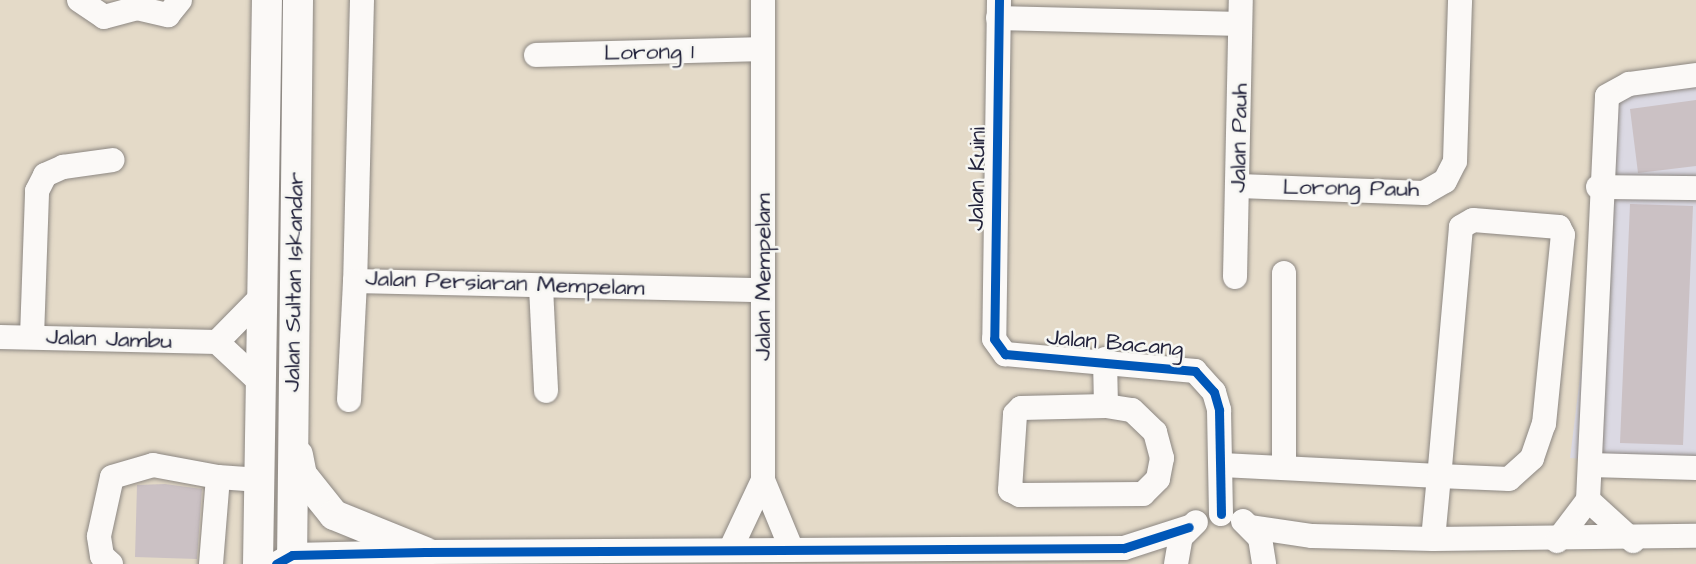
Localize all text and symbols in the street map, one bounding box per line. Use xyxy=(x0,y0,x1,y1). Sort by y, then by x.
street label: Lorong 1 xyxy=(604,37,694,67)
street label: Jalan Pauh xyxy=(1224,83,1254,193)
street label: Jalan Kuini xyxy=(962,127,992,231)
street label: Jalan Sultan Iskandar xyxy=(278,172,310,392)
street label: Lorong Pauh xyxy=(1283,173,1419,203)
street label: Jalan Mempelam xyxy=(749,193,777,361)
street label: Jalan Persiaran Mempelam xyxy=(365,264,645,302)
street label: Jalan Jambu xyxy=(45,323,173,355)
street label: Jalan Bacang xyxy=(1045,323,1185,363)

